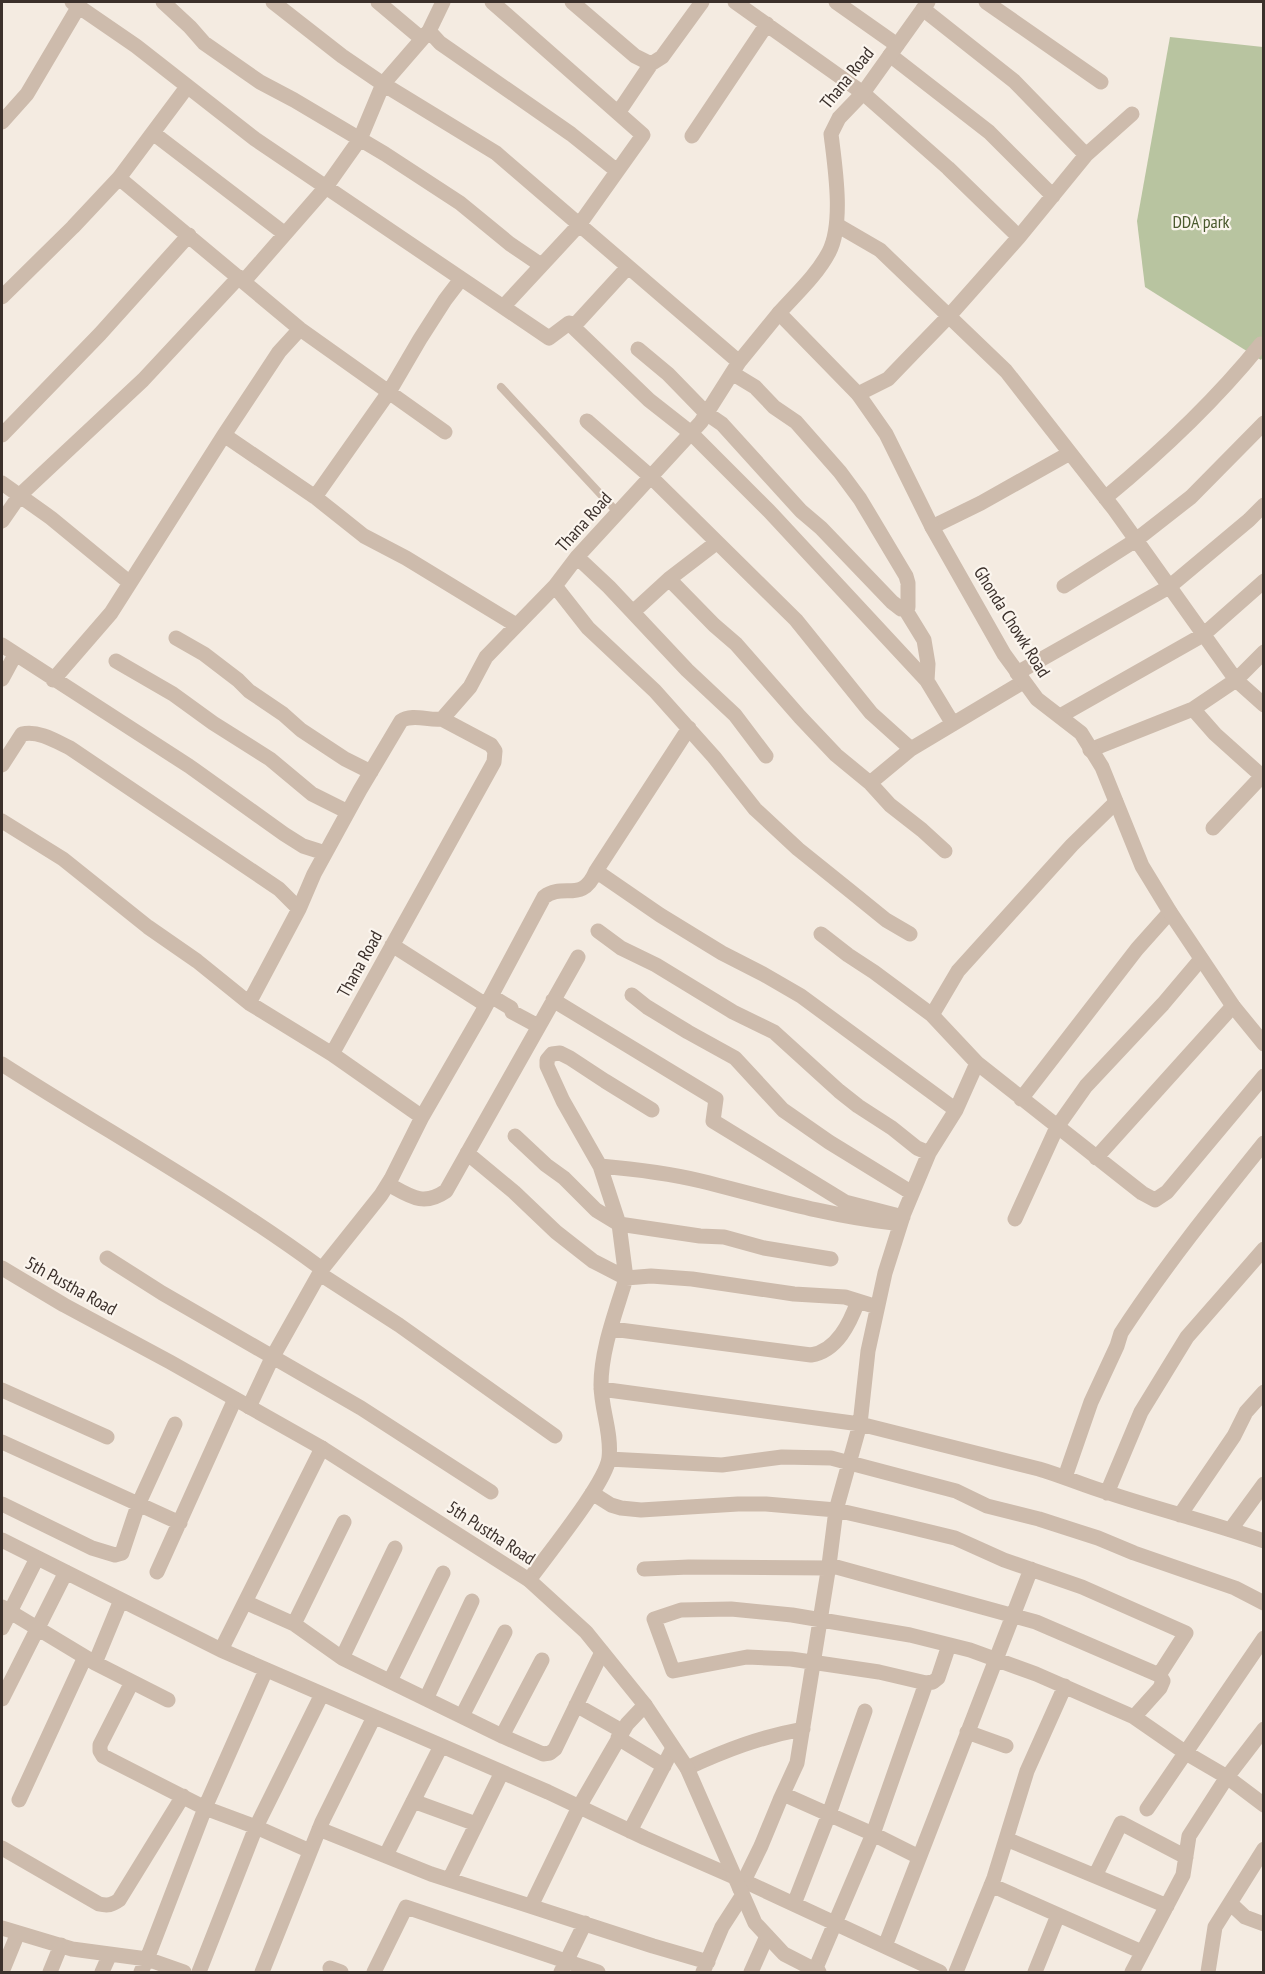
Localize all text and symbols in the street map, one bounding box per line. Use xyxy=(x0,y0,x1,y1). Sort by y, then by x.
street label: Thana Road xyxy=(815,42,878,113)
park label: DDA park xyxy=(1172,210,1230,233)
street label: Thana Road xyxy=(551,487,617,556)
street label: Ghonda Chowk Road xyxy=(969,562,1056,682)
street label: Thana Road xyxy=(332,926,387,1001)
street label: 5th Pustha Road xyxy=(22,1251,121,1320)
street label: 5th Pustha Road xyxy=(443,1495,540,1570)

